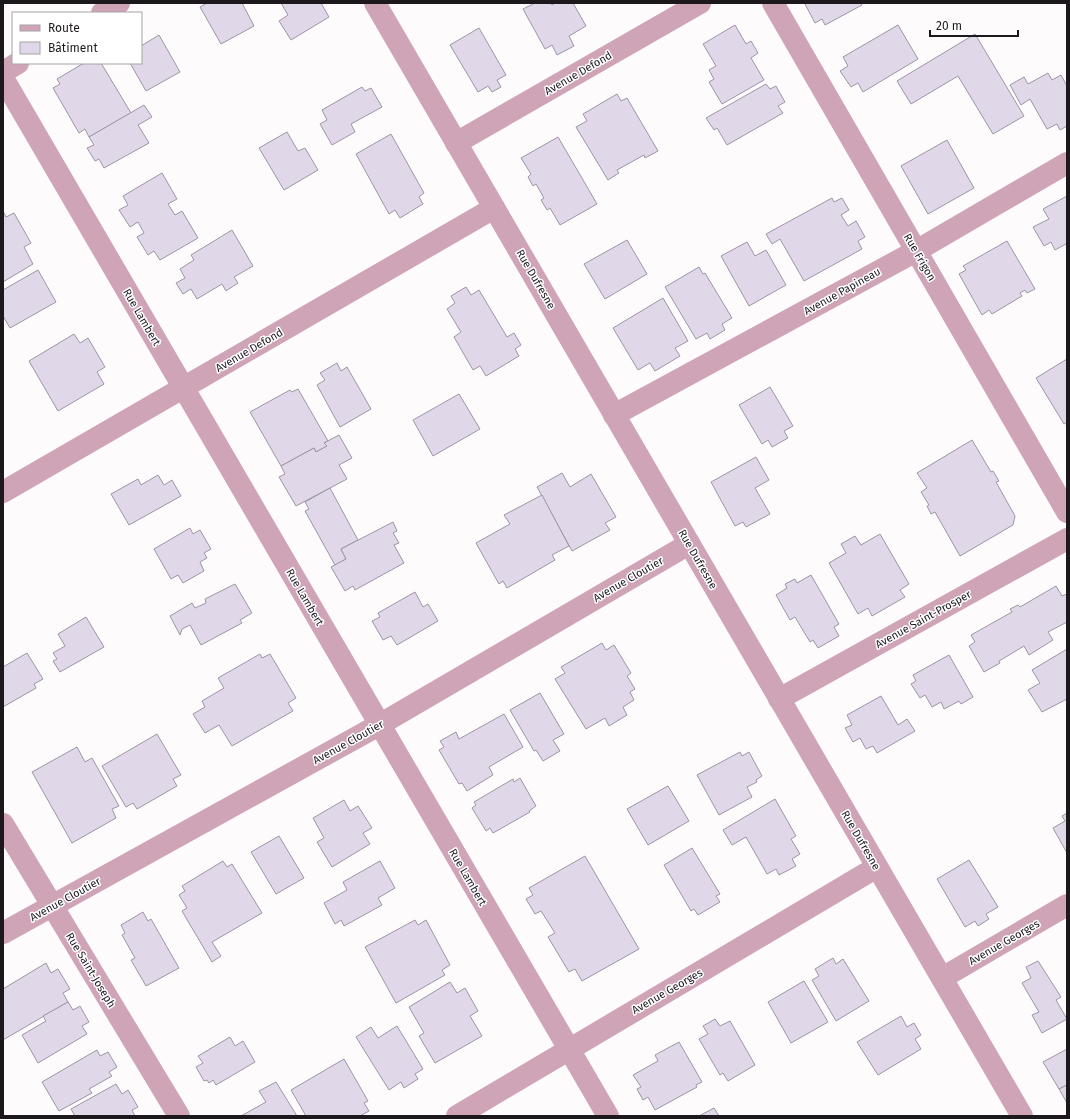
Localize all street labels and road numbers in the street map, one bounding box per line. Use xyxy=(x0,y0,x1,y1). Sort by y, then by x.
street label: Avenue Defond xyxy=(542,49,614,98)
street label: Rue Frigon xyxy=(901,231,938,283)
street label: Rue Dufresne xyxy=(513,247,558,311)
street label: Avenue Papineau xyxy=(802,265,883,318)
street label: Rue Lambert xyxy=(120,287,163,348)
street label: Avenue Defond xyxy=(213,326,285,375)
street label: Rue Dufresne xyxy=(675,527,720,591)
street label: Avenue Cloutier xyxy=(591,554,666,605)
street label: Rue Lambert xyxy=(283,567,326,628)
street label: Avenue Saint-Prosper xyxy=(873,587,974,651)
street label: Avenue Cloutier xyxy=(311,717,386,767)
street label: Rue Dufresne xyxy=(838,808,883,872)
street label: Rue Lambert xyxy=(446,847,489,908)
street label: Avenue Cloutier xyxy=(28,874,103,924)
street label: Avenue Georges xyxy=(967,917,1042,968)
street label: Rue Saint-Joseph xyxy=(63,930,118,1010)
street label: Avenue Georges xyxy=(630,966,705,1017)

